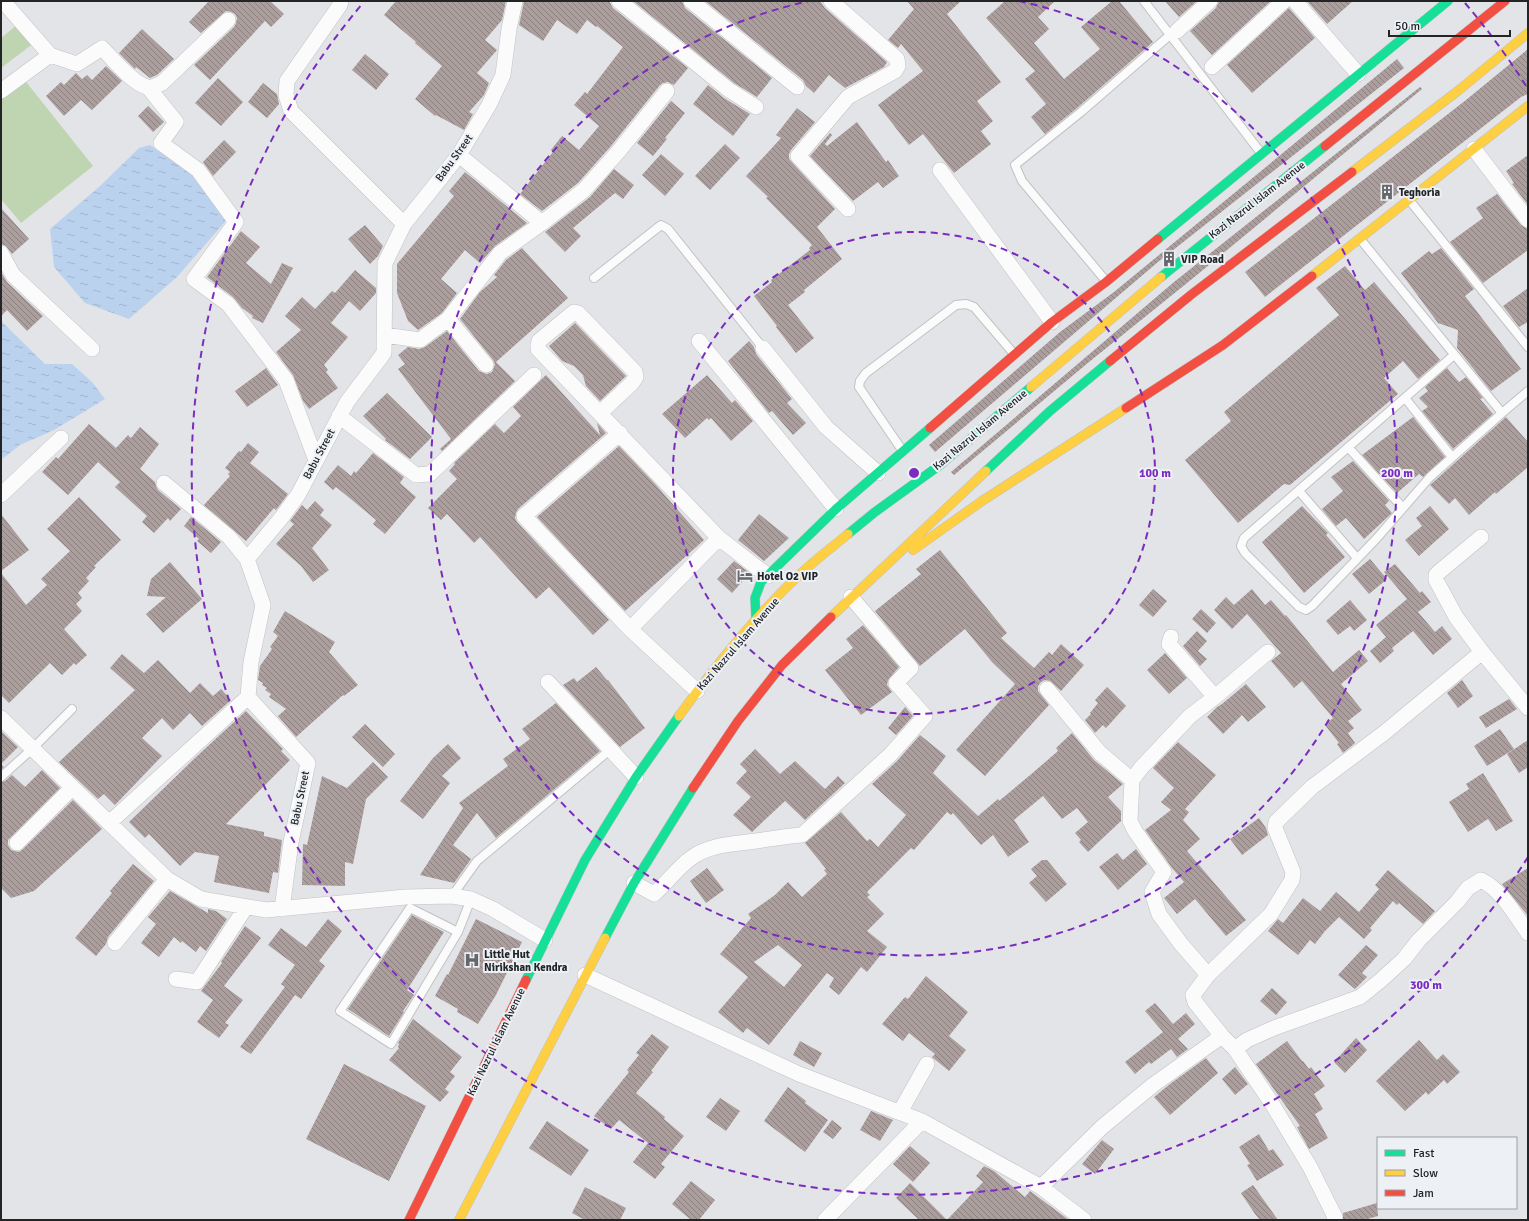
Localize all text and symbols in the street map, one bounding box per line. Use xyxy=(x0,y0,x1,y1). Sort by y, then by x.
scale bar xyxy=(1389,12,1510,38)
text: 50 m xyxy=(1395,19,1420,34)
street label: Babu Street xyxy=(433,132,476,184)
street label: Kazi Nazrul Islam Avenue xyxy=(1206,158,1308,242)
building icon: Teghoria xyxy=(1378,183,1396,201)
place label: Teghoria xyxy=(1399,186,1441,199)
building icon: VIP Road xyxy=(1160,250,1178,268)
place label: VIP Road xyxy=(1181,253,1224,266)
street label: Kazi Nazrul Islam Avenue xyxy=(930,387,1030,473)
street label: Babu Street xyxy=(300,426,338,481)
centre of rings xyxy=(907,466,921,480)
text: 100 m xyxy=(1139,466,1171,481)
text: 200 m xyxy=(1381,466,1413,481)
hotel icon: Hotel O2 VIP xyxy=(736,567,754,585)
place label: Hotel O2 VIP xyxy=(757,570,818,583)
street label: Kazi Nazrul Islam Avenue xyxy=(694,595,782,693)
street label: Babu Street xyxy=(288,770,312,826)
place label: Little Hut Nirikshan Kendra xyxy=(484,948,568,974)
hospital icon: Little Hut Nirikshan Kendra xyxy=(463,951,481,969)
text: 300 m xyxy=(1410,978,1442,993)
street label: Kazi Nazrul Islam Avenue xyxy=(464,986,528,1098)
legend xyxy=(1377,1137,1517,1209)
text: Fast xyxy=(1413,1146,1434,1161)
text: Slow xyxy=(1413,1166,1438,1181)
text: Jam xyxy=(1413,1186,1434,1201)

